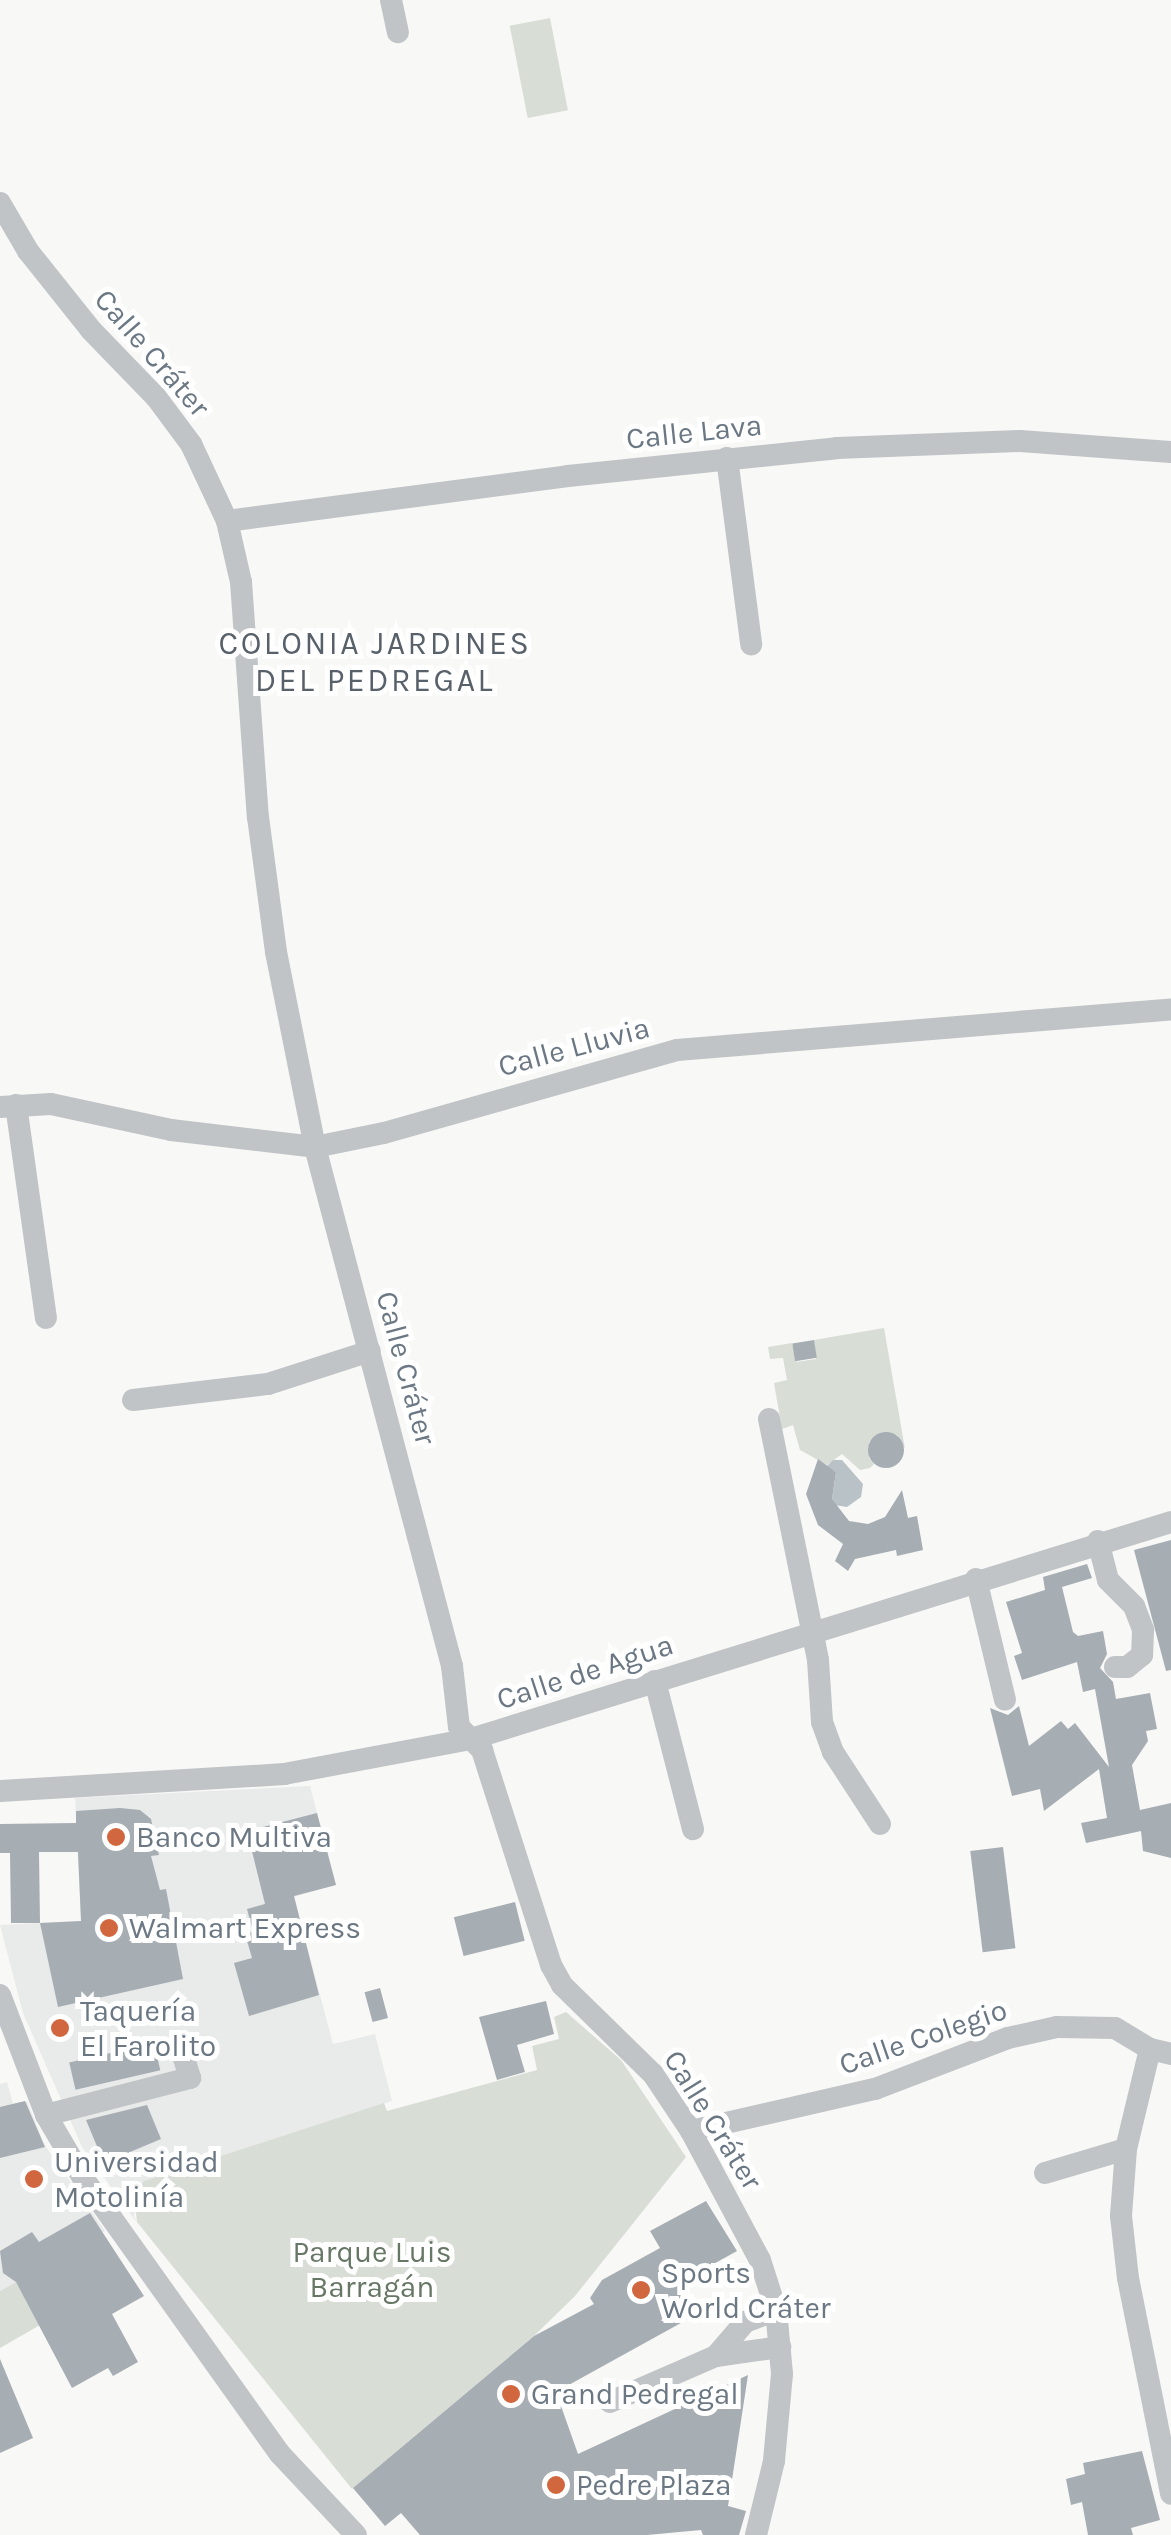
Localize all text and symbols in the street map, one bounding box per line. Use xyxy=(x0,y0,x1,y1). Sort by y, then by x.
street label: Calle Cráter xyxy=(87,282,217,424)
street label: Calle Lava xyxy=(624,407,764,457)
district label: COLONIA JARDINES DEL PEDREGAL xyxy=(219,626,531,701)
street label: Calle Lluvia xyxy=(494,1010,654,1084)
street label: Calle Cráter xyxy=(368,1287,444,1449)
street label: Calle de Agua xyxy=(492,1627,678,1717)
place label: Banco Multiva xyxy=(136,1819,332,1855)
marker: Banco Multiva xyxy=(105,1826,127,1848)
place label: Walmart Express xyxy=(129,1910,361,1946)
marker: Walmart Express xyxy=(98,1917,120,1939)
street label: Calle Colegio xyxy=(834,1991,1012,2083)
place label: Taquería El Farolito xyxy=(80,1993,216,2064)
marker: Taquería El Farolito xyxy=(49,2017,71,2039)
street label: Calle Cráter xyxy=(656,2044,770,2196)
place label: Universidad Motolinía xyxy=(54,2144,219,2214)
marker: Universidad Motolinía xyxy=(23,2168,45,2190)
park label: Parque Luis Barragán xyxy=(292,2234,452,2304)
place label: Sports World Cráter xyxy=(661,2255,831,2326)
marker: Sports World Cráter xyxy=(630,2279,652,2301)
place label: Grand Pedregal xyxy=(531,2376,739,2412)
marker: Grand Pedregal xyxy=(500,2383,522,2405)
place label: Pedre Plaza xyxy=(576,2467,731,2503)
marker: Pedre Plaza xyxy=(545,2474,567,2496)

